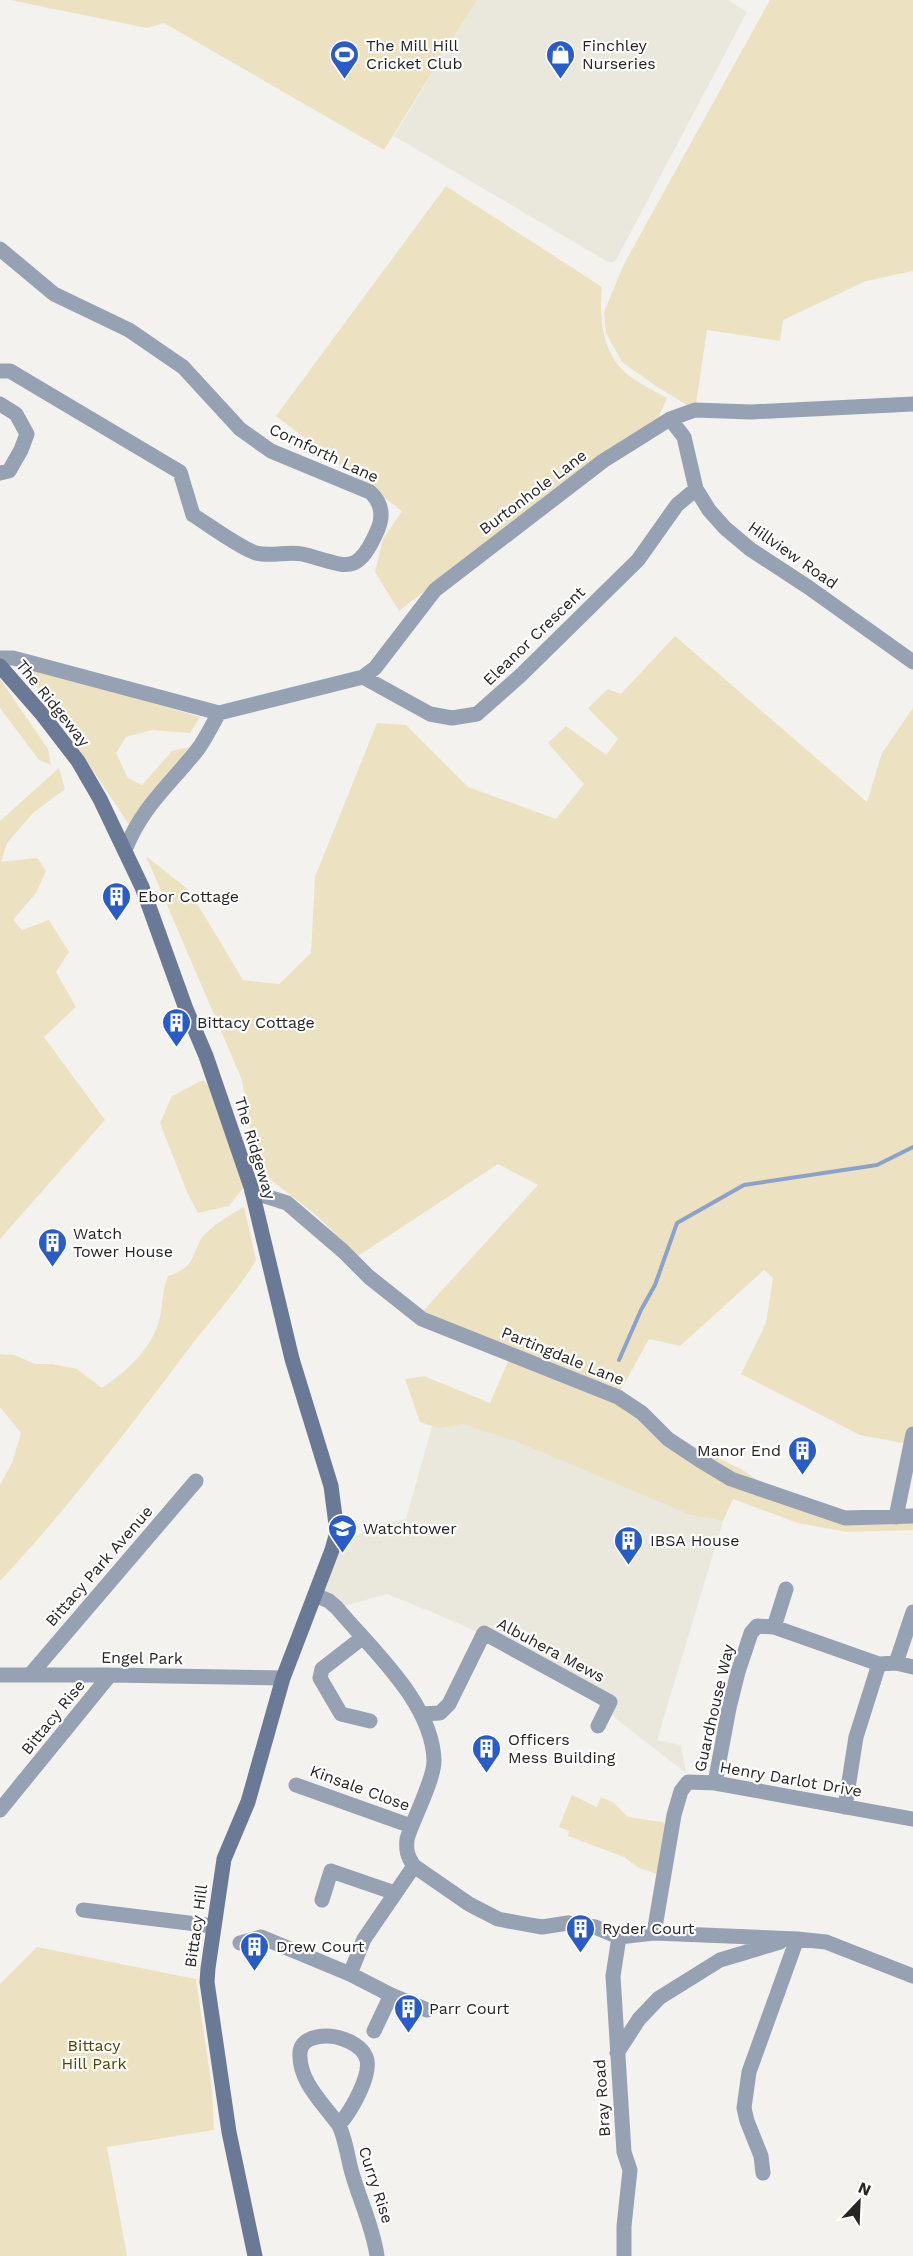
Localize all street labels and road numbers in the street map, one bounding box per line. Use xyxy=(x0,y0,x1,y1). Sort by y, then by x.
street label: Cornforth Lane xyxy=(266,419,382,487)
street label: Burtonhole Lane xyxy=(476,445,590,539)
street label: Hillview Road xyxy=(745,517,841,593)
street label: Eleanor Crescent xyxy=(479,582,589,689)
street label: The Ridgeway xyxy=(12,656,94,751)
street label: The Ridgeway xyxy=(230,1094,280,1202)
street label: Partingdale Lane xyxy=(499,1323,627,1389)
street label: Bittacy Park Avenue xyxy=(41,1502,157,1630)
street label: Albuhera Mews xyxy=(494,1614,608,1686)
street label: Guardhouse Way xyxy=(690,1642,738,1774)
street label: Engel Park xyxy=(101,1648,183,1668)
street label: Bittacy Rise xyxy=(17,1676,89,1758)
street label: Henry Darlot Drive xyxy=(718,1757,864,1801)
street label: Kinsale Close xyxy=(307,1761,413,1815)
street label: Bittacy Hill xyxy=(181,1883,211,1969)
street label: Bray Road xyxy=(590,2059,614,2137)
street label: Curry Rise xyxy=(355,2144,397,2226)

